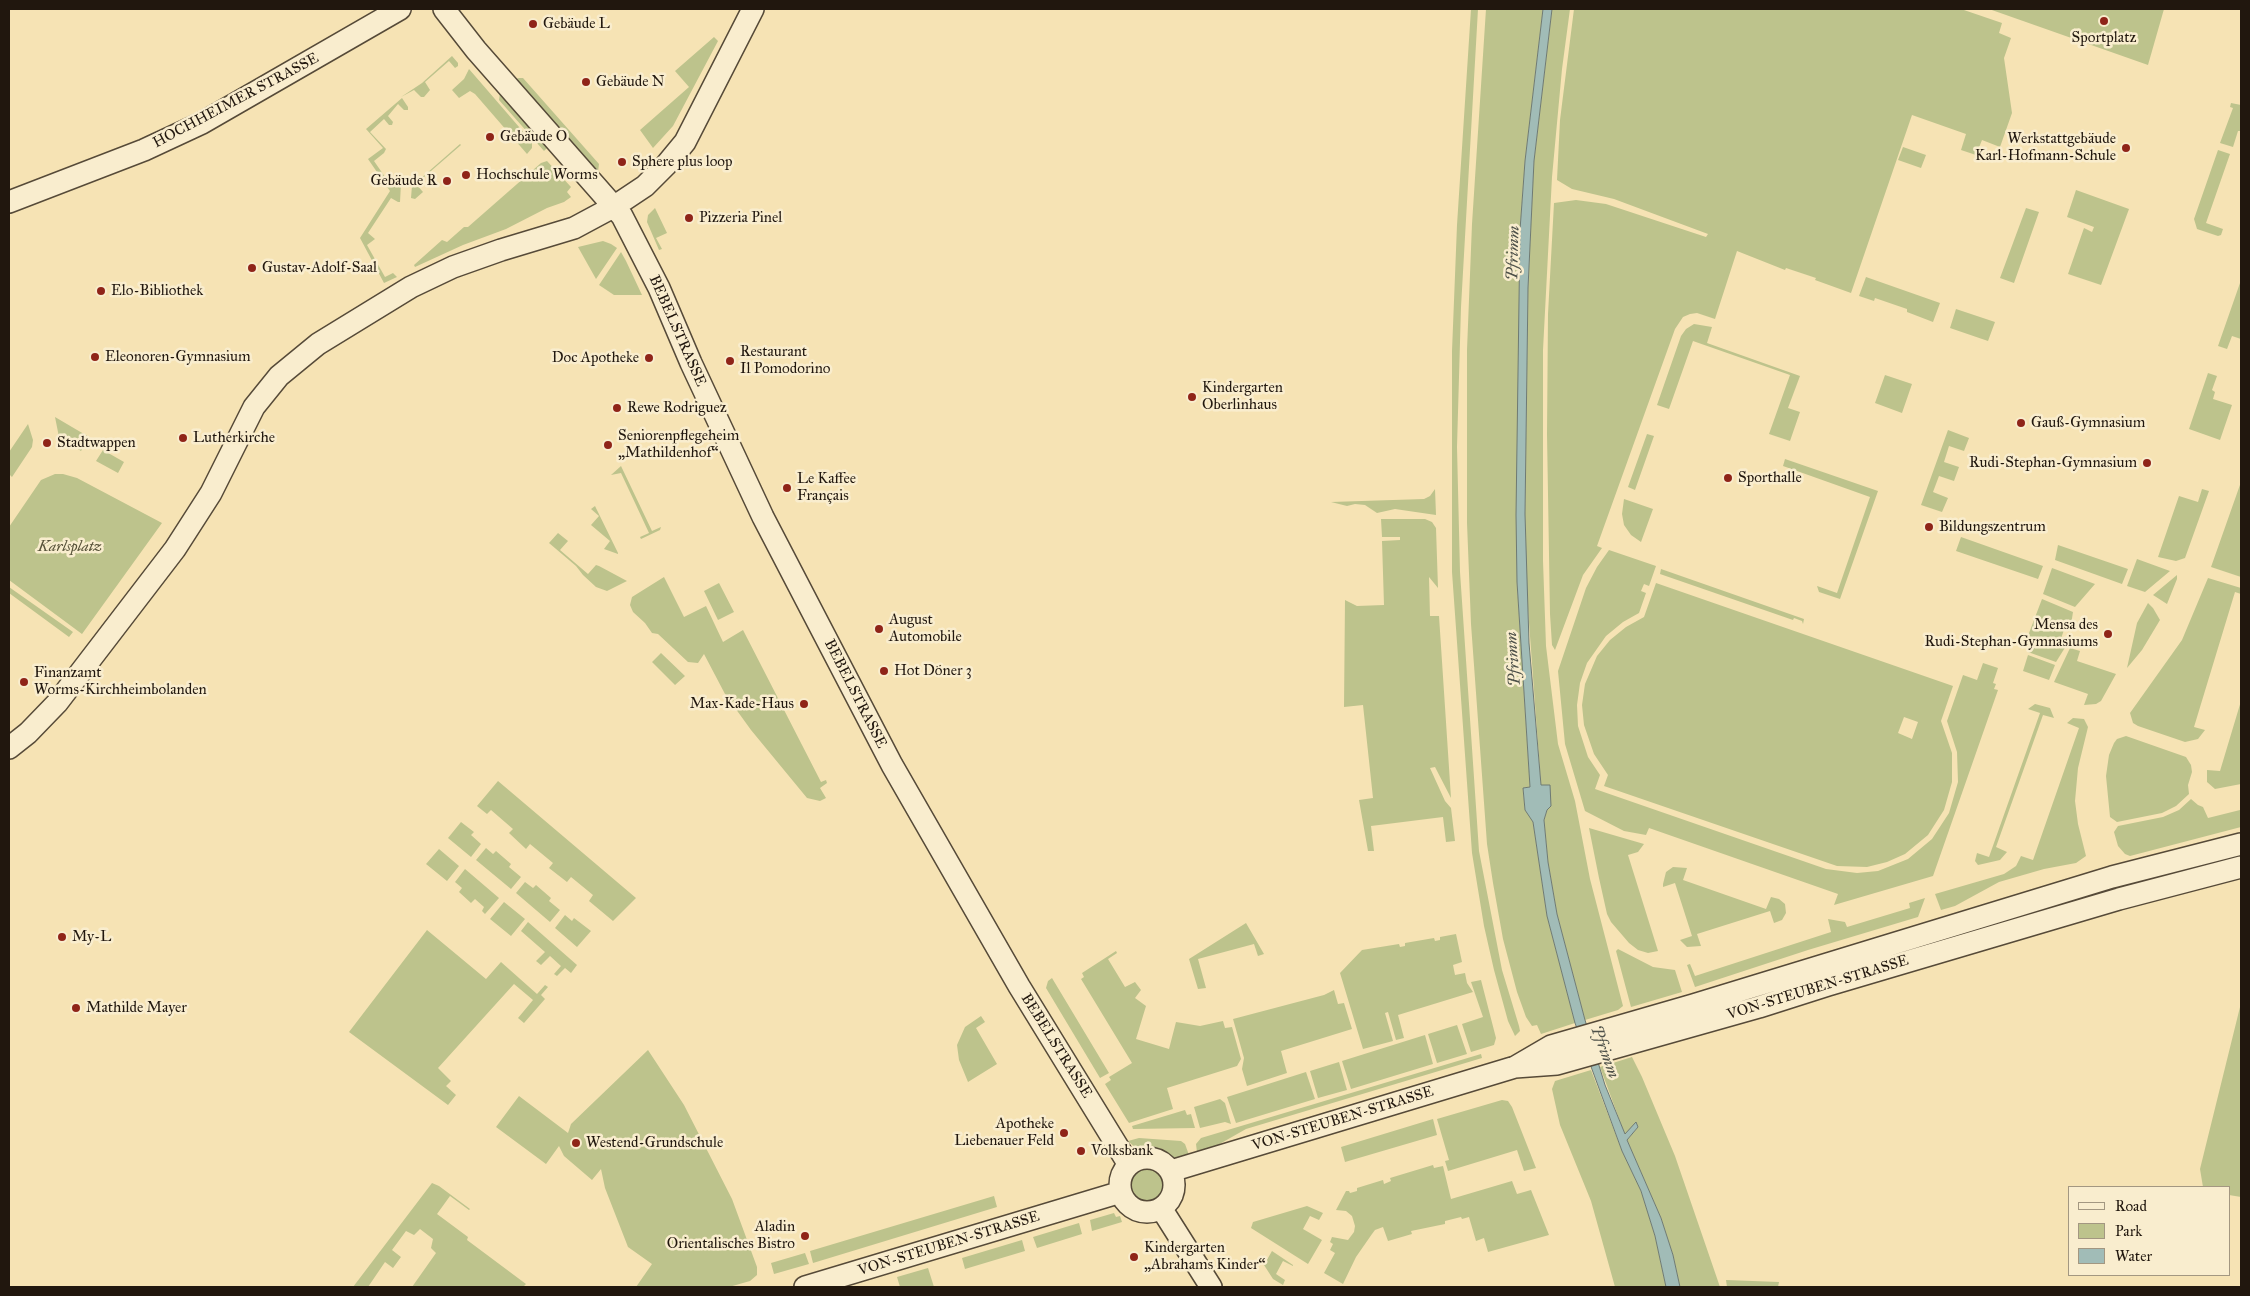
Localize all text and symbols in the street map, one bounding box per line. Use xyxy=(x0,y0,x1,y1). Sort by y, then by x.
place label: Gebäude L xyxy=(543,15,610,33)
marker: Sportplatz xyxy=(2098,15,2110,27)
marker: Gebäude L xyxy=(527,18,539,30)
place label: Sportplatz xyxy=(2072,29,2136,47)
street label: HOCHHEIMER STRASSE xyxy=(150,50,322,152)
place label: Gebäude N xyxy=(596,73,665,91)
marker: Gebäude N xyxy=(580,76,592,88)
place label: Gebäude O xyxy=(500,128,567,146)
place label: Werkstattgebäude Karl-Hofmann-Schule xyxy=(1975,130,2116,165)
marker: Gebäude O xyxy=(484,131,496,143)
marker: Werkstattgebäude Karl-Hofmann-Schule xyxy=(2120,142,2132,154)
place label: Sphere plus loop xyxy=(632,153,733,171)
marker: Sphere plus loop xyxy=(616,156,628,168)
place label: Hochschule Worms xyxy=(476,166,598,184)
marker: Hochschule Worms xyxy=(460,169,472,181)
place label: Gebäude R xyxy=(371,172,437,190)
marker: Gebäude R xyxy=(441,175,453,187)
place label: Pizzeria Pinel xyxy=(699,209,782,227)
marker: Pizzeria Pinel xyxy=(683,212,695,224)
water label: Pfrimm xyxy=(1503,225,1525,281)
place label: Gustav-Adolf-Saal xyxy=(262,259,377,277)
marker: Gustav-Adolf-Saal xyxy=(246,262,258,274)
street label: BEBELSTRASSE xyxy=(644,273,710,389)
place label: Elo-Bibliothek xyxy=(111,282,203,300)
marker: Elo-Bibliothek xyxy=(95,285,107,297)
place label: Restaurant Il Pomodorino xyxy=(740,343,830,378)
place label: Eleonoren-Gymnasium xyxy=(105,348,251,366)
place label: Doc Apotheke xyxy=(552,349,639,367)
marker: Eleonoren-Gymnasium xyxy=(89,351,101,363)
marker: Doc Apotheke xyxy=(643,352,655,364)
marker: Restaurant Il Pomodorino xyxy=(724,355,736,367)
place label: Kindergarten Oberlinhaus xyxy=(1202,379,1283,414)
marker: Kindergarten Oberlinhaus xyxy=(1186,391,1198,403)
place label: Rewe Rodriguez xyxy=(627,399,727,417)
marker: Rewe Rodriguez xyxy=(611,402,623,414)
place label: Gauß-Gymnasium xyxy=(2031,414,2145,432)
marker: Gauß-Gymnasium xyxy=(2015,417,2027,429)
place label: Seniorenpflegeheim „Mathildenhof“ xyxy=(618,427,739,462)
place label: Lutherkirche xyxy=(193,429,275,447)
marker: Lutherkirche xyxy=(177,432,189,444)
place label: Stadtwappen xyxy=(57,434,136,452)
marker: Stadtwappen xyxy=(41,437,53,449)
marker: Seniorenpflegeheim „Mathildenhof“ xyxy=(602,439,614,451)
place label: Rudi-Stephan-Gymnasium xyxy=(1969,454,2137,472)
marker: Rudi-Stephan-Gymnasium xyxy=(2141,457,2153,469)
place label: Sporthalle xyxy=(1738,469,1802,487)
place label: Le Kaffee Français xyxy=(797,470,856,505)
marker: Sporthalle xyxy=(1722,472,1734,484)
marker: Le Kaffee Français xyxy=(781,482,793,494)
place label: Bildungszentrum xyxy=(1939,518,2046,536)
marker: Bildungszentrum xyxy=(1923,521,1935,533)
park label: Karlsplatz xyxy=(38,538,102,556)
place label: August Automobile xyxy=(889,611,962,646)
place label: Mensa des Rudi-Stephan-Gymnasiums xyxy=(1925,616,2098,651)
marker: August Automobile xyxy=(873,623,885,635)
marker: Mensa des Rudi-Stephan-Gymnasiums xyxy=(2102,628,2114,640)
water label: Pfrimm xyxy=(1503,631,1525,687)
street label: BEBELSTRASSE xyxy=(820,637,890,751)
place label: Hot Döner 3 xyxy=(894,662,972,680)
place label: Finanzamt Worms-Kirchheimbolanden xyxy=(34,664,207,699)
marker: Hot Döner 3 xyxy=(878,665,890,677)
marker: Finanzamt Worms-Kirchheimbolanden xyxy=(18,676,30,688)
place label: Max-Kade-Haus xyxy=(690,695,794,713)
marker: Max-Kade-Haus xyxy=(798,698,810,710)
place label: My-L xyxy=(72,928,111,946)
marker: My-L xyxy=(56,931,68,943)
street label: VON-STEUBEN-STRASSE xyxy=(1725,952,1911,1024)
street label: BEBELSTRASSE xyxy=(1017,990,1095,1102)
place label: Mathilde Mayer xyxy=(86,999,187,1017)
marker: Mathilde Mayer xyxy=(70,1002,82,1014)
water label: Pfrimm xyxy=(1586,1023,1622,1081)
street label: VON-STEUBEN-STRASSE xyxy=(1250,1083,1436,1155)
place label: Apotheke Liebenauer Feld xyxy=(954,1115,1054,1150)
marker: Apotheke Liebenauer Feld xyxy=(1058,1127,1070,1139)
place label: Westend-Grundschule xyxy=(586,1134,723,1152)
marker: Westend-Grundschule xyxy=(570,1137,582,1149)
place label: Volksbank xyxy=(1091,1142,1153,1160)
marker: Volksbank xyxy=(1075,1145,1087,1157)
legend xyxy=(2068,1186,2230,1276)
text: Road xyxy=(2115,1197,2147,1215)
street label: VON-STEUBEN-STRASSE xyxy=(856,1208,1042,1280)
place label: Aladin Orientalisches Bistro xyxy=(667,1218,795,1253)
text: Park xyxy=(2115,1222,2142,1240)
marker: Aladin Orientalisches Bistro xyxy=(799,1230,811,1242)
place label: Kindergarten „Abrahams Kinder“ xyxy=(1144,1239,1266,1274)
text: Water xyxy=(2115,1247,2152,1265)
marker: Kindergarten „Abrahams Kinder“ xyxy=(1128,1251,1140,1263)

